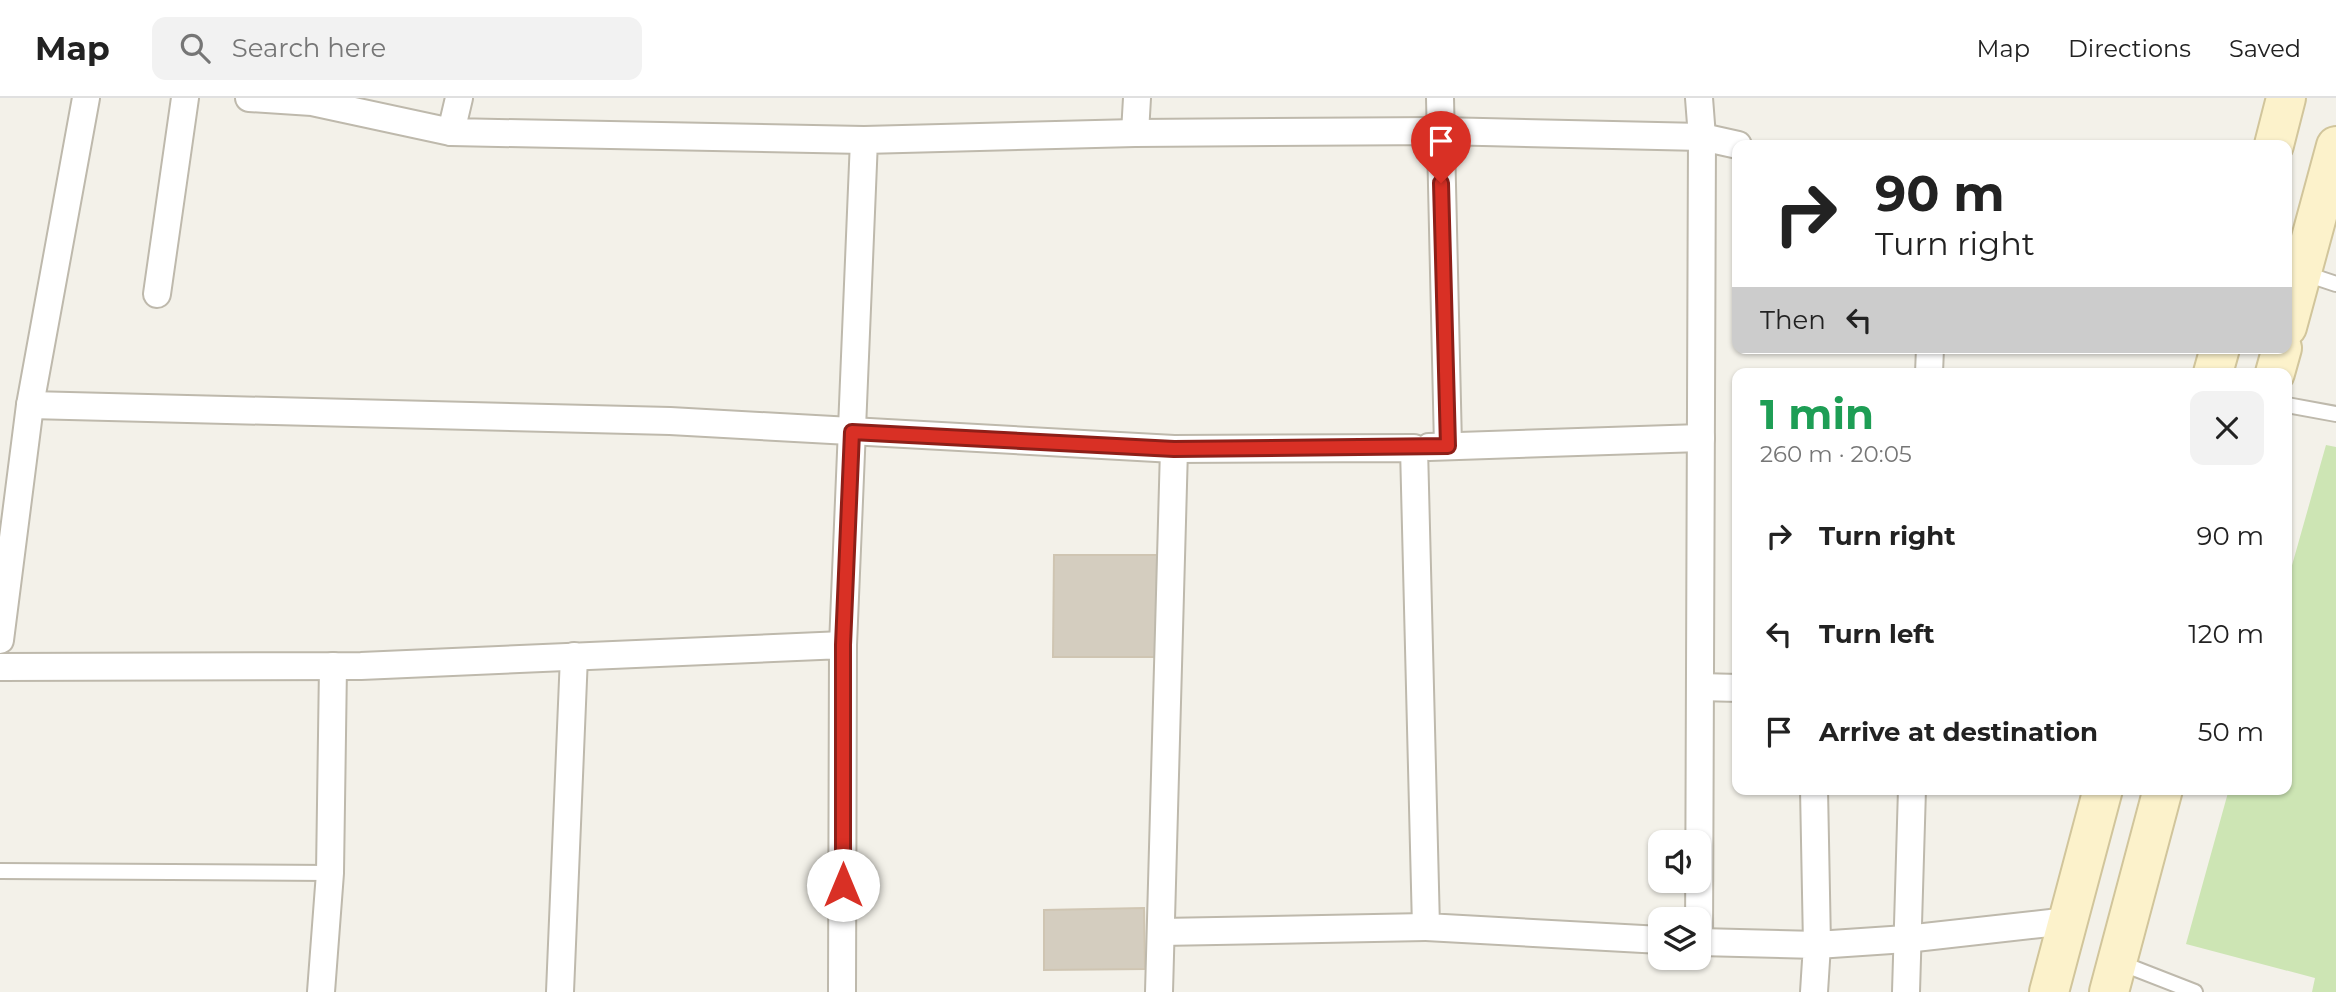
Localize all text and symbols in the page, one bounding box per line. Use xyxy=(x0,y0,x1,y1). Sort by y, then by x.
search box xyxy=(152,17,642,80)
text: Map xyxy=(35,28,110,68)
icon: search xyxy=(176,29,214,67)
text: Search here xyxy=(232,32,386,64)
text: Map xyxy=(1977,34,2030,63)
text: Directions xyxy=(2068,34,2191,63)
text: Saved xyxy=(2229,34,2301,63)
pin xyxy=(1411,111,1471,183)
icon: arrive xyxy=(1422,122,1460,160)
text: 90 m xyxy=(1875,164,2005,223)
icon: right xyxy=(1760,168,1851,259)
text: Turn right xyxy=(1875,224,2035,263)
icon: left xyxy=(1840,301,1878,339)
text: Then xyxy=(1760,304,1826,336)
text: 1 min xyxy=(1760,388,1874,440)
button: close xyxy=(2190,391,2264,465)
text: 260 m · 20:05 xyxy=(1760,440,1912,468)
icon: right xyxy=(1760,517,1798,555)
text: Turn right xyxy=(1819,520,1955,552)
text: 90 m xyxy=(2197,520,2264,552)
icon: left xyxy=(1760,615,1798,653)
text: Turn left xyxy=(1819,618,1935,650)
text: 120 m xyxy=(2188,618,2264,650)
icon: arrive xyxy=(1760,713,1798,751)
text: Arrive at destination xyxy=(1819,716,2098,748)
text: 50 m xyxy=(2198,716,2264,748)
map controls xyxy=(1648,830,1711,970)
button: sound xyxy=(1648,830,1711,893)
position arrow xyxy=(806,848,880,922)
button: layers xyxy=(1648,907,1711,970)

